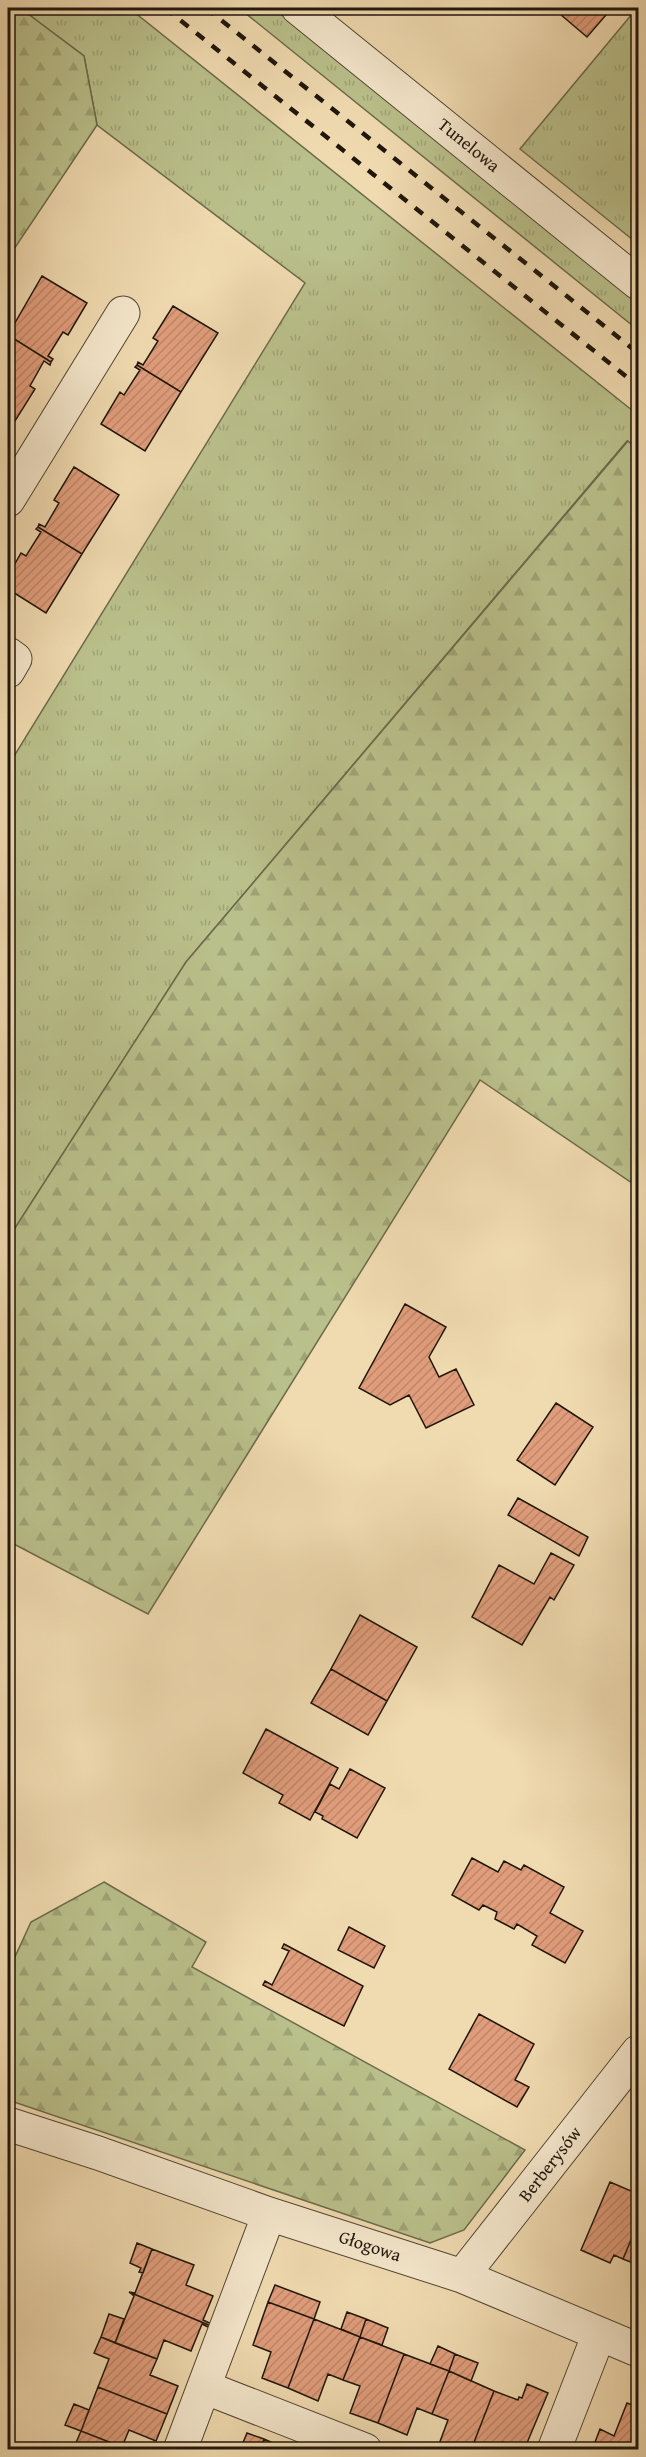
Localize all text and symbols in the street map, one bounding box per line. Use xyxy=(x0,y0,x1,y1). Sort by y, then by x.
street label: Tunelowa xyxy=(432,111,507,178)
street label: Berberysów xyxy=(511,2120,588,2207)
street label: Głogowa xyxy=(336,2223,405,2268)

